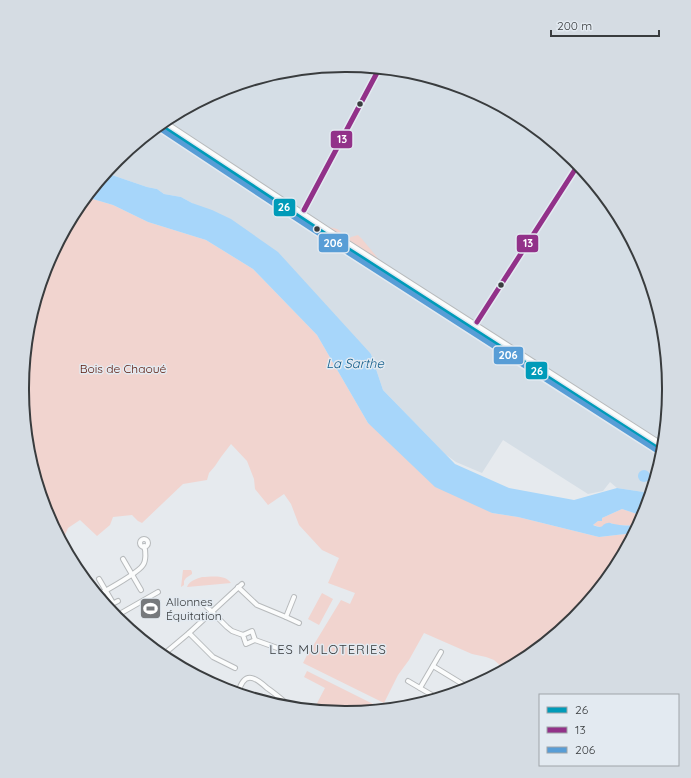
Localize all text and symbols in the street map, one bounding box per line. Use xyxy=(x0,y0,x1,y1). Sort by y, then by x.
scale bar xyxy=(551,12,659,38)
text: 200 m xyxy=(557,18,592,33)
unlabelled marker xyxy=(355,99,365,109)
line badge: 13 xyxy=(330,130,353,149)
text: 13 xyxy=(337,132,347,146)
line badge: 26 xyxy=(273,198,296,217)
text: 26 xyxy=(278,200,290,214)
unlabelled marker xyxy=(312,224,322,234)
line badge: 206 xyxy=(318,233,349,253)
line badge: 13 xyxy=(516,234,539,253)
text: 206 xyxy=(323,236,343,250)
text: 13 xyxy=(523,236,533,250)
unlabelled marker xyxy=(496,280,506,290)
line badge: 206 xyxy=(493,346,524,365)
text: 206 xyxy=(498,348,518,362)
water label: La Sarthe xyxy=(326,355,384,371)
park label: Bois de Chaoué xyxy=(80,361,167,376)
line badge: 26 xyxy=(525,361,548,380)
text: 26 xyxy=(531,364,543,378)
place label: Allonnes Équitation xyxy=(166,594,222,623)
sports icon: Allonnes Équitation xyxy=(138,596,164,622)
district label: LES MULOTERIES xyxy=(269,641,387,657)
legend xyxy=(539,694,679,766)
text: 26 xyxy=(575,702,589,717)
text: 13 xyxy=(575,722,586,737)
text: 206 xyxy=(575,742,596,757)

